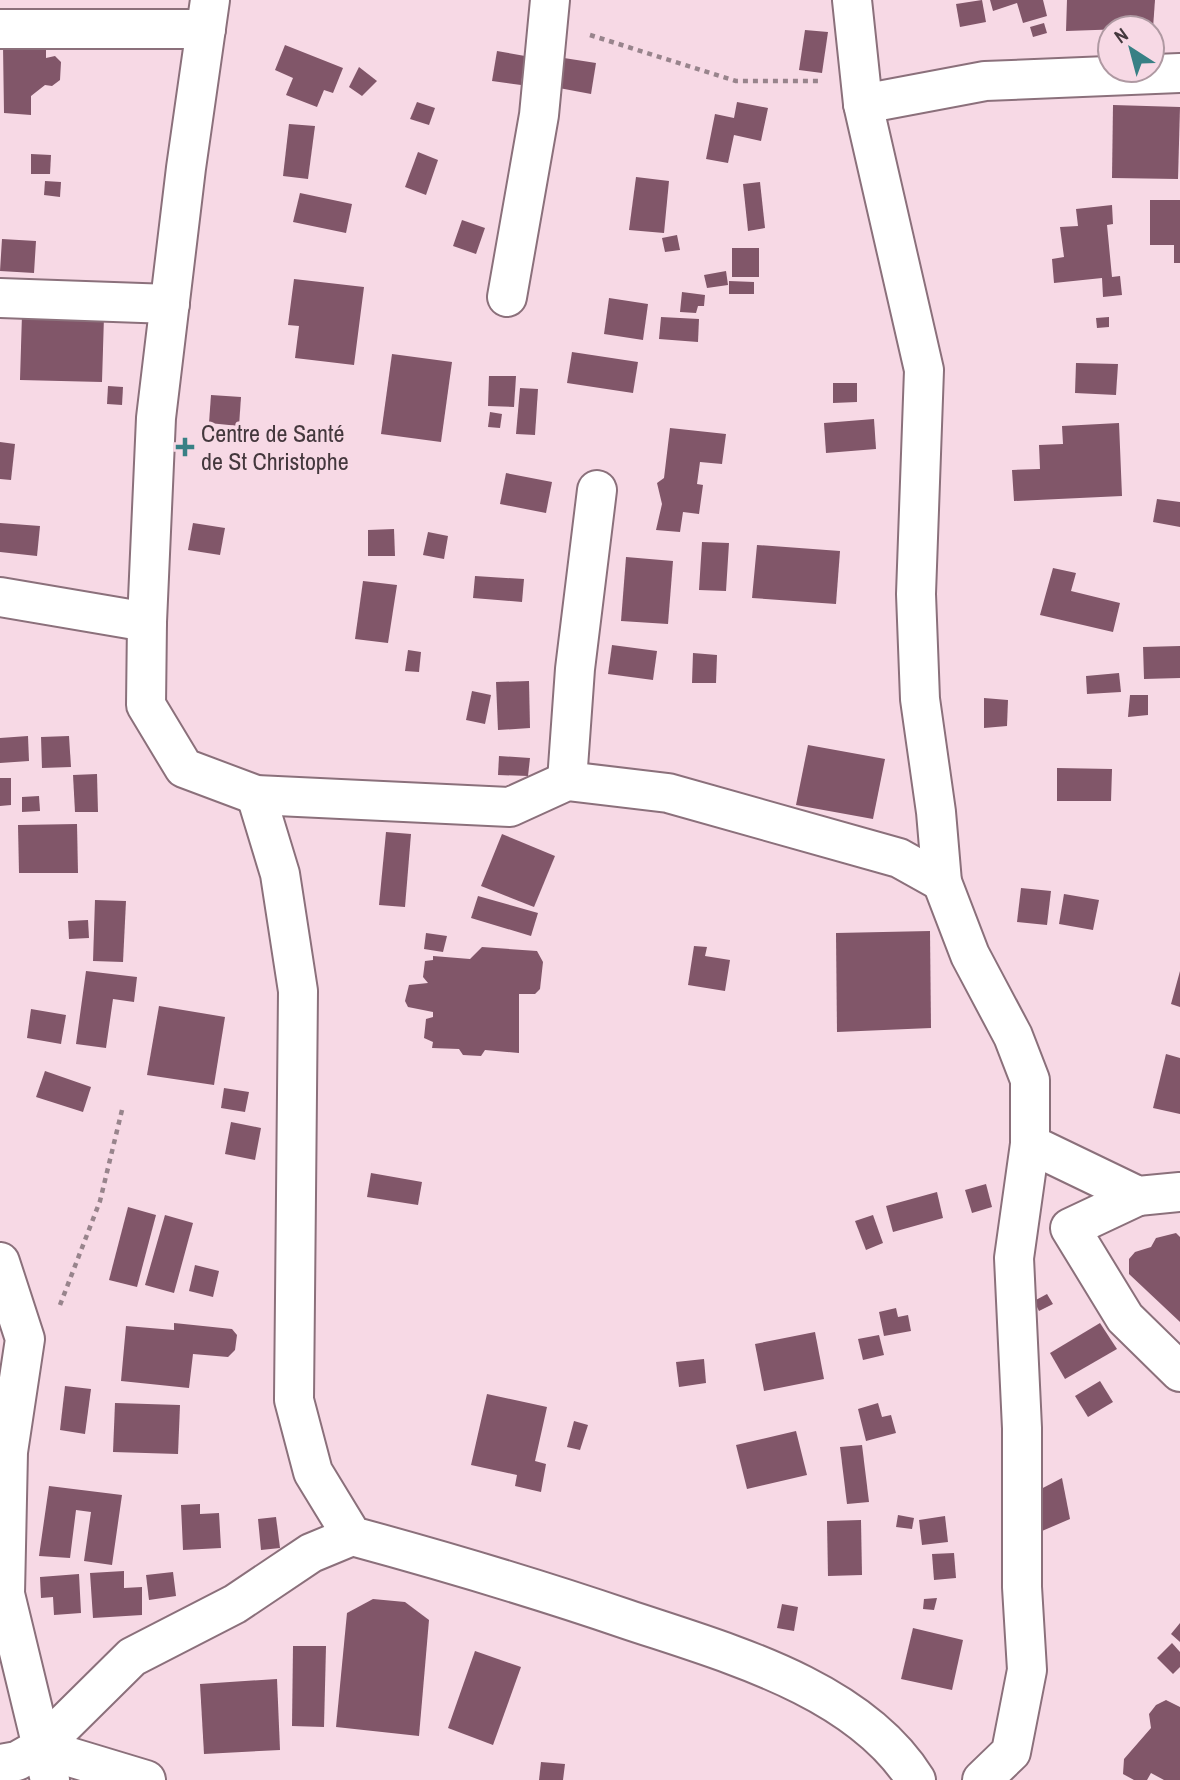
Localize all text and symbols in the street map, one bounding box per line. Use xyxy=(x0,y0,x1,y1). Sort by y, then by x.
north arrow xyxy=(1096,14,1166,84)
text: N xyxy=(1109,21,1133,49)
place label: Centre de Santé de St Christophe xyxy=(201,417,349,477)
marker: Centre de Santé de St Christophe xyxy=(175,437,195,457)

